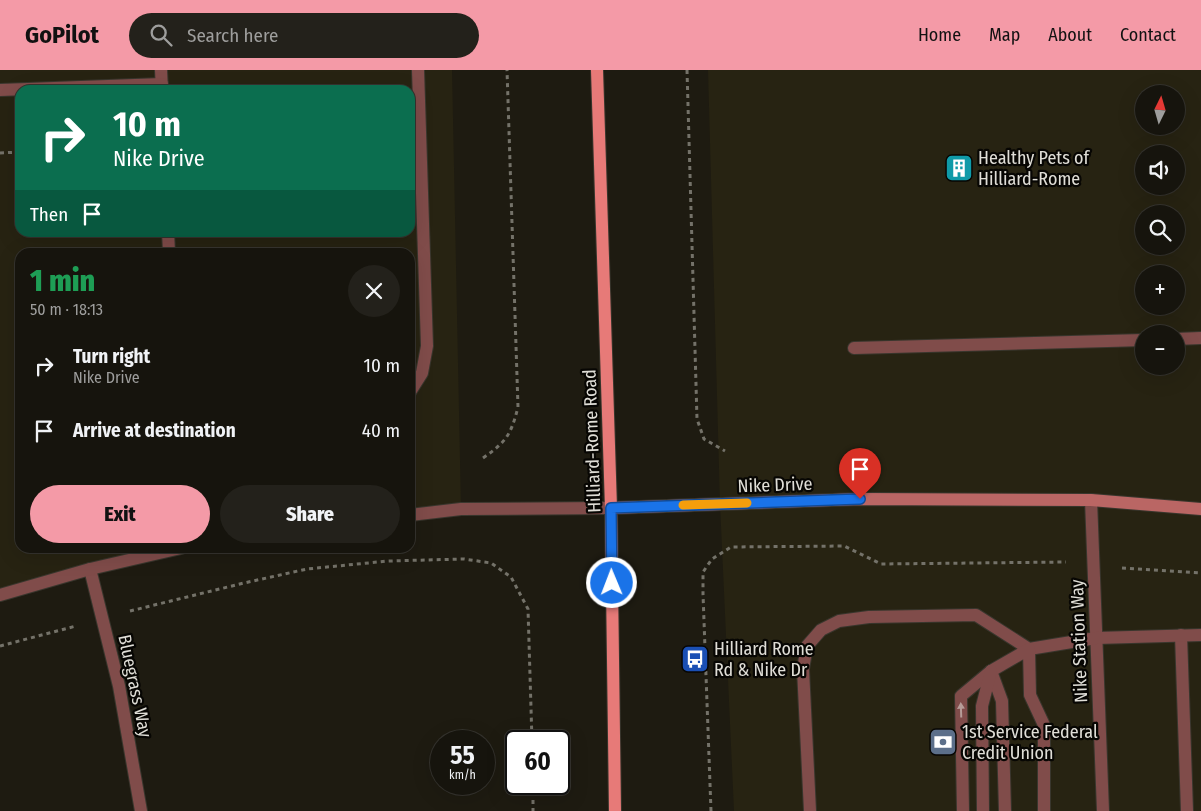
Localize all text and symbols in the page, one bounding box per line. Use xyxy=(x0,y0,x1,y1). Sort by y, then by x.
search box xyxy=(129,13,479,58)
text: GoPilot xyxy=(25,21,99,49)
icon: search xyxy=(147,21,175,49)
text: Search here xyxy=(187,24,279,47)
text: Home xyxy=(918,24,961,46)
text: Map xyxy=(989,24,1020,46)
text: About xyxy=(1048,24,1092,46)
text: Contact xyxy=(1120,24,1176,46)
north arrow xyxy=(1135,85,1185,135)
map controls xyxy=(1135,85,1185,375)
text: 10 m xyxy=(113,103,181,145)
icon: right xyxy=(30,105,95,170)
text: Nike Drive xyxy=(113,145,205,172)
button: sound xyxy=(1135,145,1185,195)
place label: Healthy Pets of Hilliard-Rome xyxy=(978,147,1091,190)
building icon: Healthy Pets of Hilliard-Rome xyxy=(944,153,974,183)
icon: arrive xyxy=(78,200,106,228)
text: Then xyxy=(30,203,68,226)
button: search xyxy=(1135,205,1185,255)
text: 1 min xyxy=(30,263,95,299)
button: close xyxy=(348,265,400,317)
button: + xyxy=(1135,265,1185,315)
text: 50 m · 18:13 xyxy=(30,300,103,319)
button: − xyxy=(1135,325,1185,375)
text: Turn right xyxy=(73,345,150,368)
icon: right xyxy=(30,352,58,380)
text: 10 m xyxy=(364,354,400,377)
text: Nike Drive xyxy=(73,368,140,387)
street label: Hilliard-Rome Road xyxy=(578,369,606,513)
icon: arrive xyxy=(30,417,58,445)
text: Arrive at destination xyxy=(73,419,236,442)
text: 40 m xyxy=(362,419,400,442)
pin xyxy=(839,448,881,499)
icon: arrive xyxy=(846,455,874,483)
street label: Nike Drive xyxy=(737,473,813,497)
button: Exit xyxy=(30,485,210,543)
button: Share xyxy=(220,485,400,543)
position arrow xyxy=(585,556,637,608)
street label: Nike Station Way xyxy=(1066,579,1092,703)
street label: Bluegrass Way xyxy=(113,632,157,740)
place label: Hilliard Rome Rd & Nike Dr xyxy=(714,638,814,681)
bus stop icon: Hilliard Rome Rd & Nike Dr xyxy=(680,644,710,674)
one-way arrow xyxy=(957,702,965,718)
place label: 1st Service Federal Credit Union xyxy=(962,721,1098,764)
bank icon: 1st Service Federal Credit Union xyxy=(928,727,958,757)
speed limit sign: 60 xyxy=(505,730,570,795)
text: 55 xyxy=(450,741,475,771)
text: km/h xyxy=(449,768,476,782)

